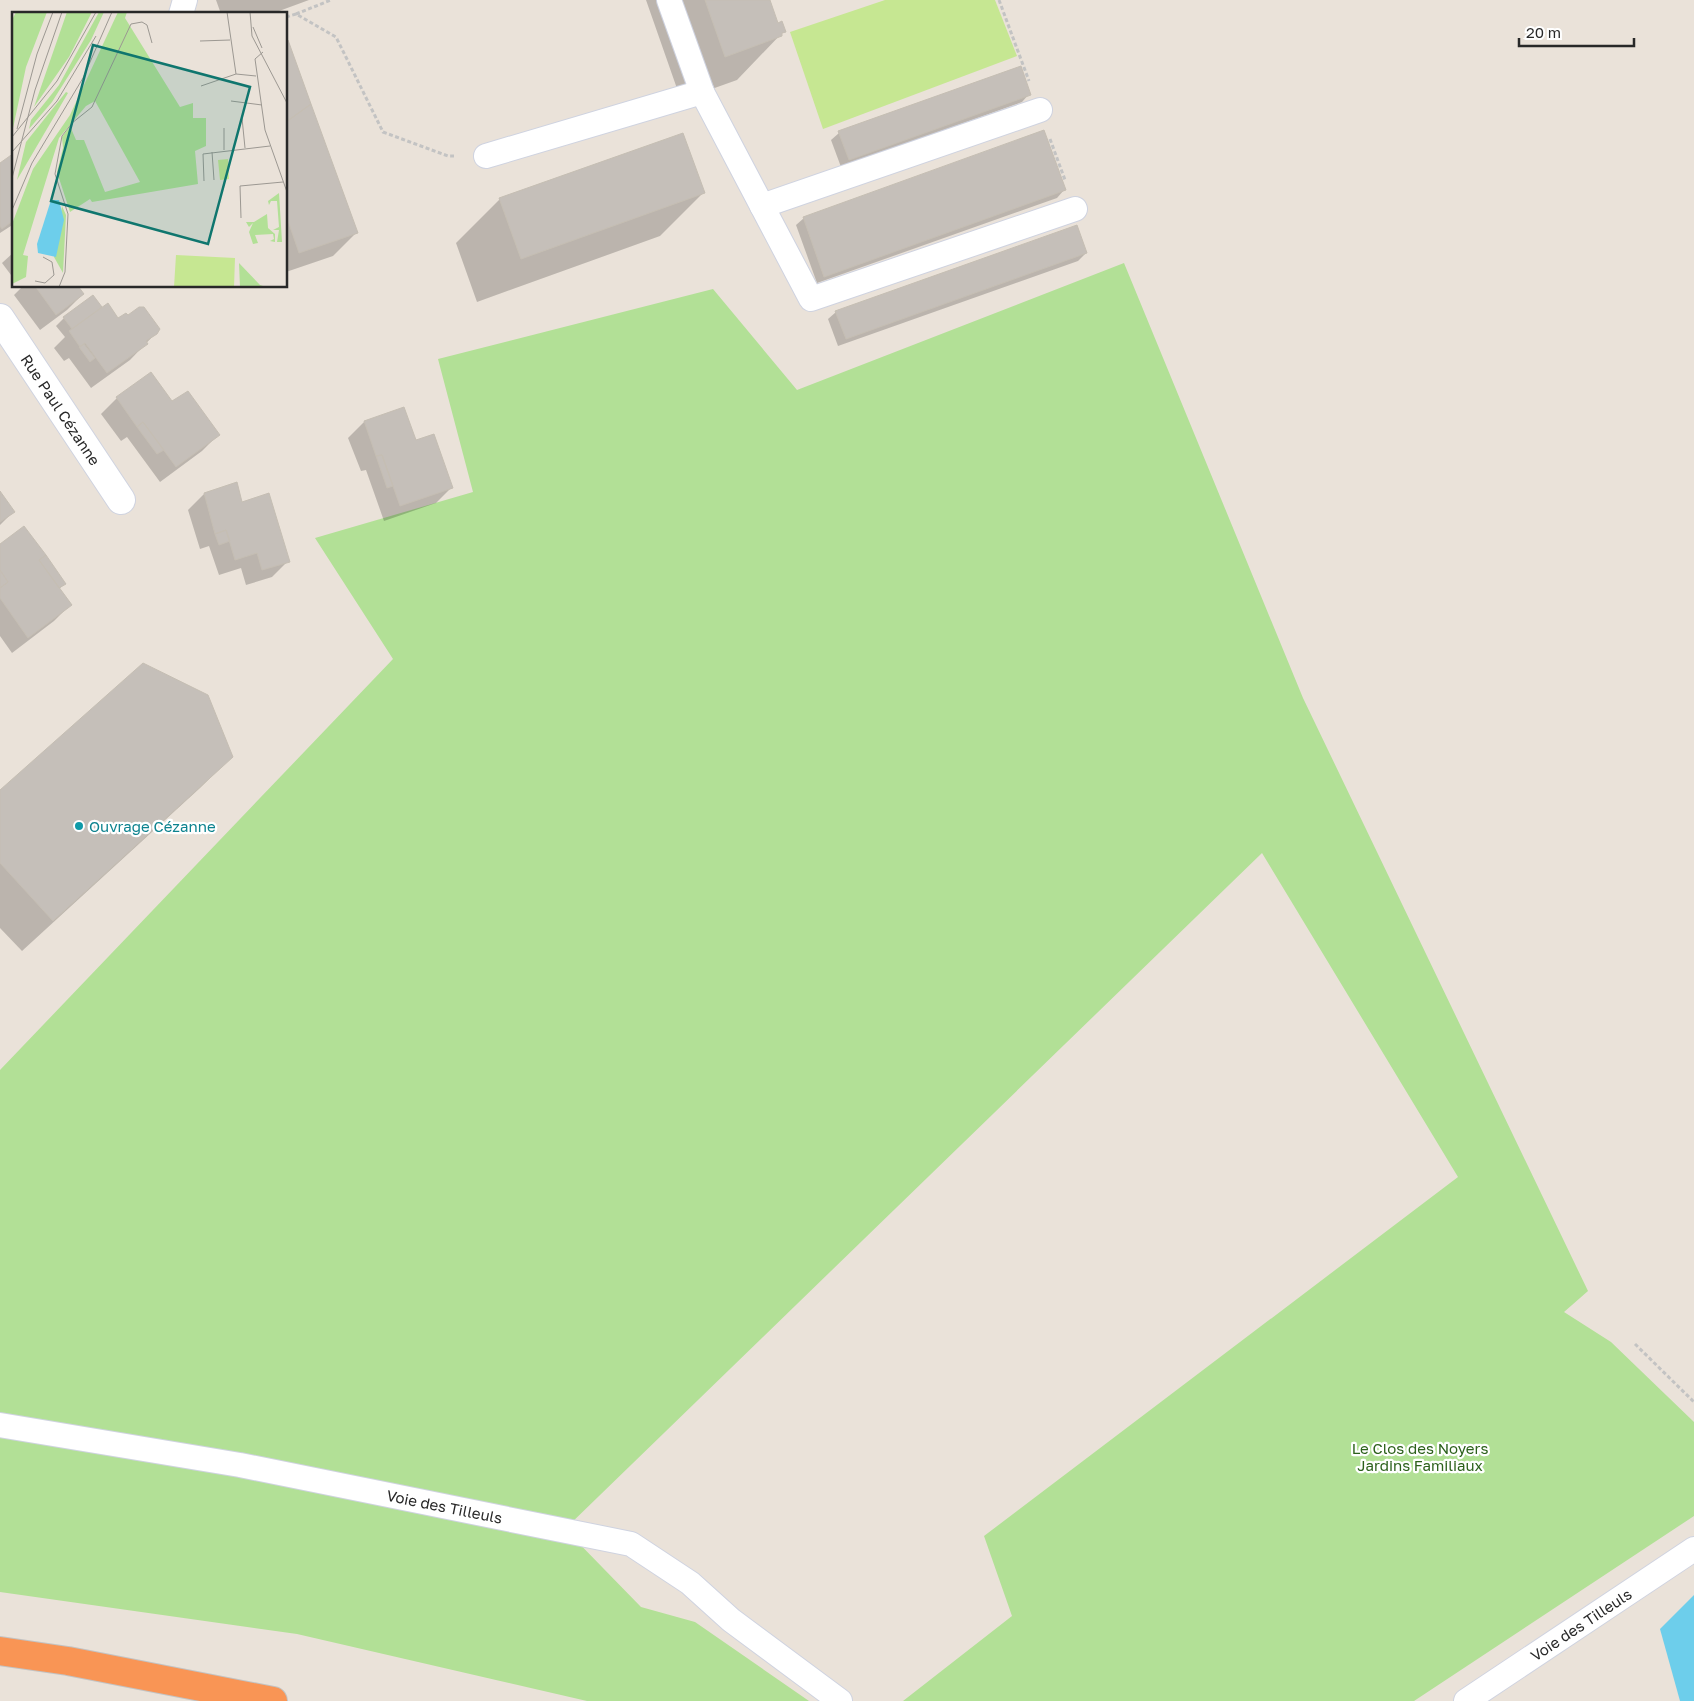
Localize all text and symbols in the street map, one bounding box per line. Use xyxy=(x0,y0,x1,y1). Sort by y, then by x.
inset map xyxy=(12,12,288,288)
scale bar xyxy=(1519,15,1634,47)
text: 20 m xyxy=(1526,23,1561,41)
street label: Rue Paul Cézanne xyxy=(18,351,104,469)
place label: Ouvrage Cézanne xyxy=(89,817,216,835)
marker: Ouvrage Cézanne xyxy=(73,820,85,832)
park label: Le Clos des Noyers Jardins Familiaux xyxy=(1352,1439,1488,1474)
street label: Voie des Tilleuls xyxy=(385,1486,504,1527)
street label: Voie des Tilleuls xyxy=(1527,1584,1635,1665)

